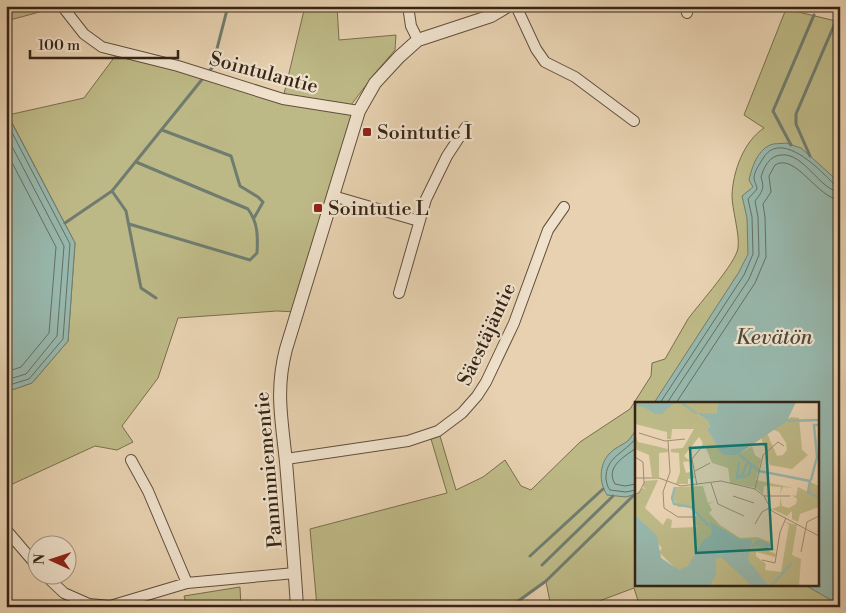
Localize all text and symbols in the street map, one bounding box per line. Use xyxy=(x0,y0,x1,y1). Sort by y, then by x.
scale bar xyxy=(30,28,178,60)
text: 100 m xyxy=(38,36,80,55)
street label: Sointulantie xyxy=(207,47,321,100)
place label: Sointutie I xyxy=(377,121,473,146)
marker: Sointutie I xyxy=(361,126,373,138)
place label: Sointutie L xyxy=(328,197,429,222)
marker: Sointutie L xyxy=(312,202,324,214)
street label: Säestäjäntie xyxy=(453,279,522,390)
water label: Kevätön xyxy=(736,325,813,351)
street label: Panninniementie xyxy=(250,391,289,549)
inset map xyxy=(635,402,818,586)
north arrow xyxy=(28,536,78,586)
text: N xyxy=(31,553,49,565)

